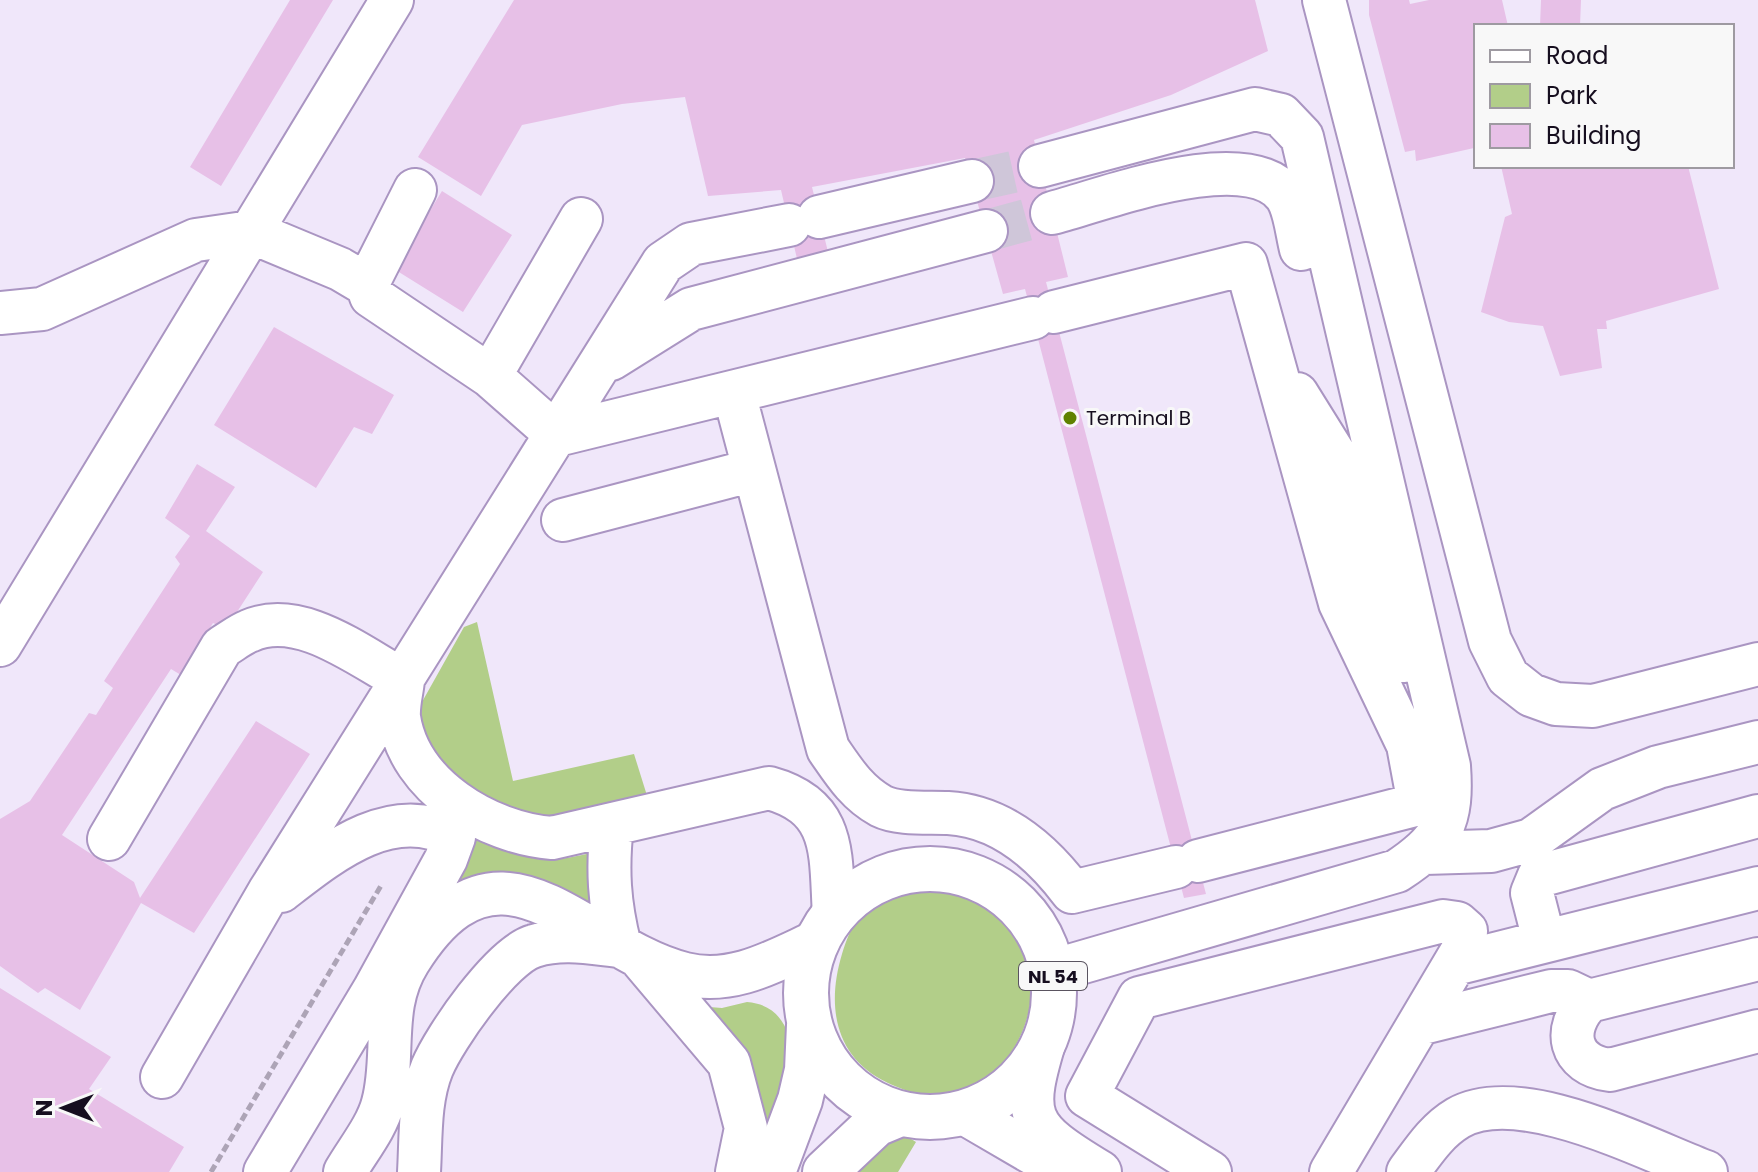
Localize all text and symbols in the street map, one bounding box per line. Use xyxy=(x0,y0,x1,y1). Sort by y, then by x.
legend xyxy=(1474,24,1734,168)
text: Road xyxy=(1546,39,1608,72)
text: Park xyxy=(1546,79,1598,112)
text: Building xyxy=(1546,119,1642,152)
place label: Terminal B xyxy=(1086,404,1191,432)
marker: Terminal B xyxy=(1061,409,1079,427)
road number: NL 54 xyxy=(1019,962,1087,990)
north arrow xyxy=(24,1068,104,1148)
text: N xyxy=(29,1100,60,1116)

